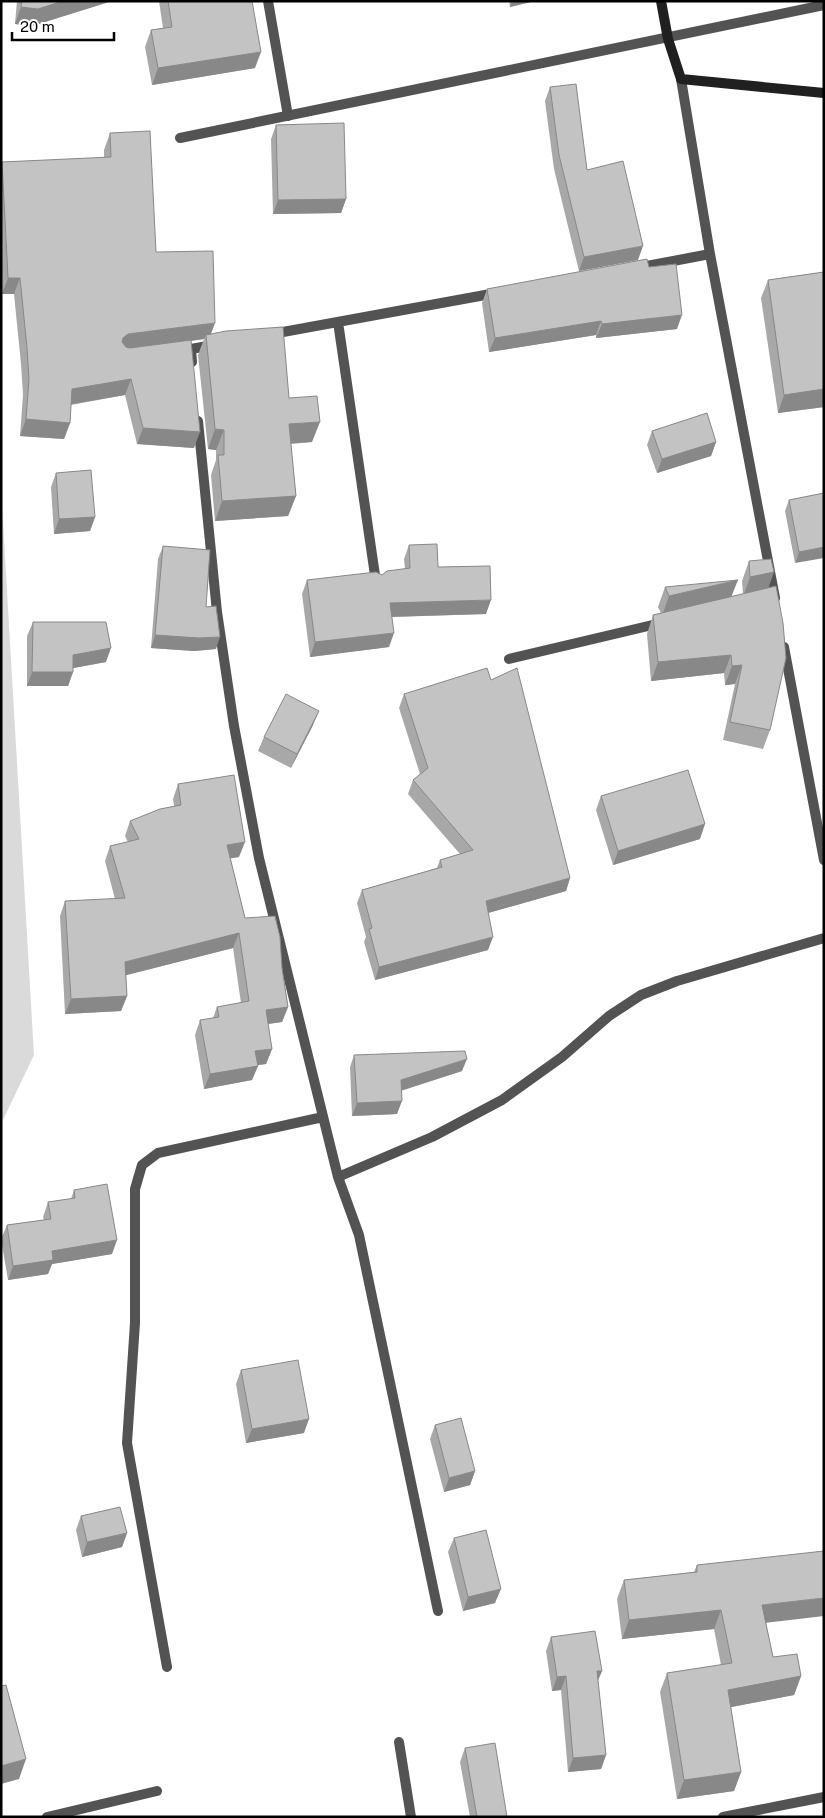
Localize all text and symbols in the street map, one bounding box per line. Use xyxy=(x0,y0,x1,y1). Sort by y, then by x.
scale bar xyxy=(12,10,115,42)
text: 20 m xyxy=(20,18,55,35)

